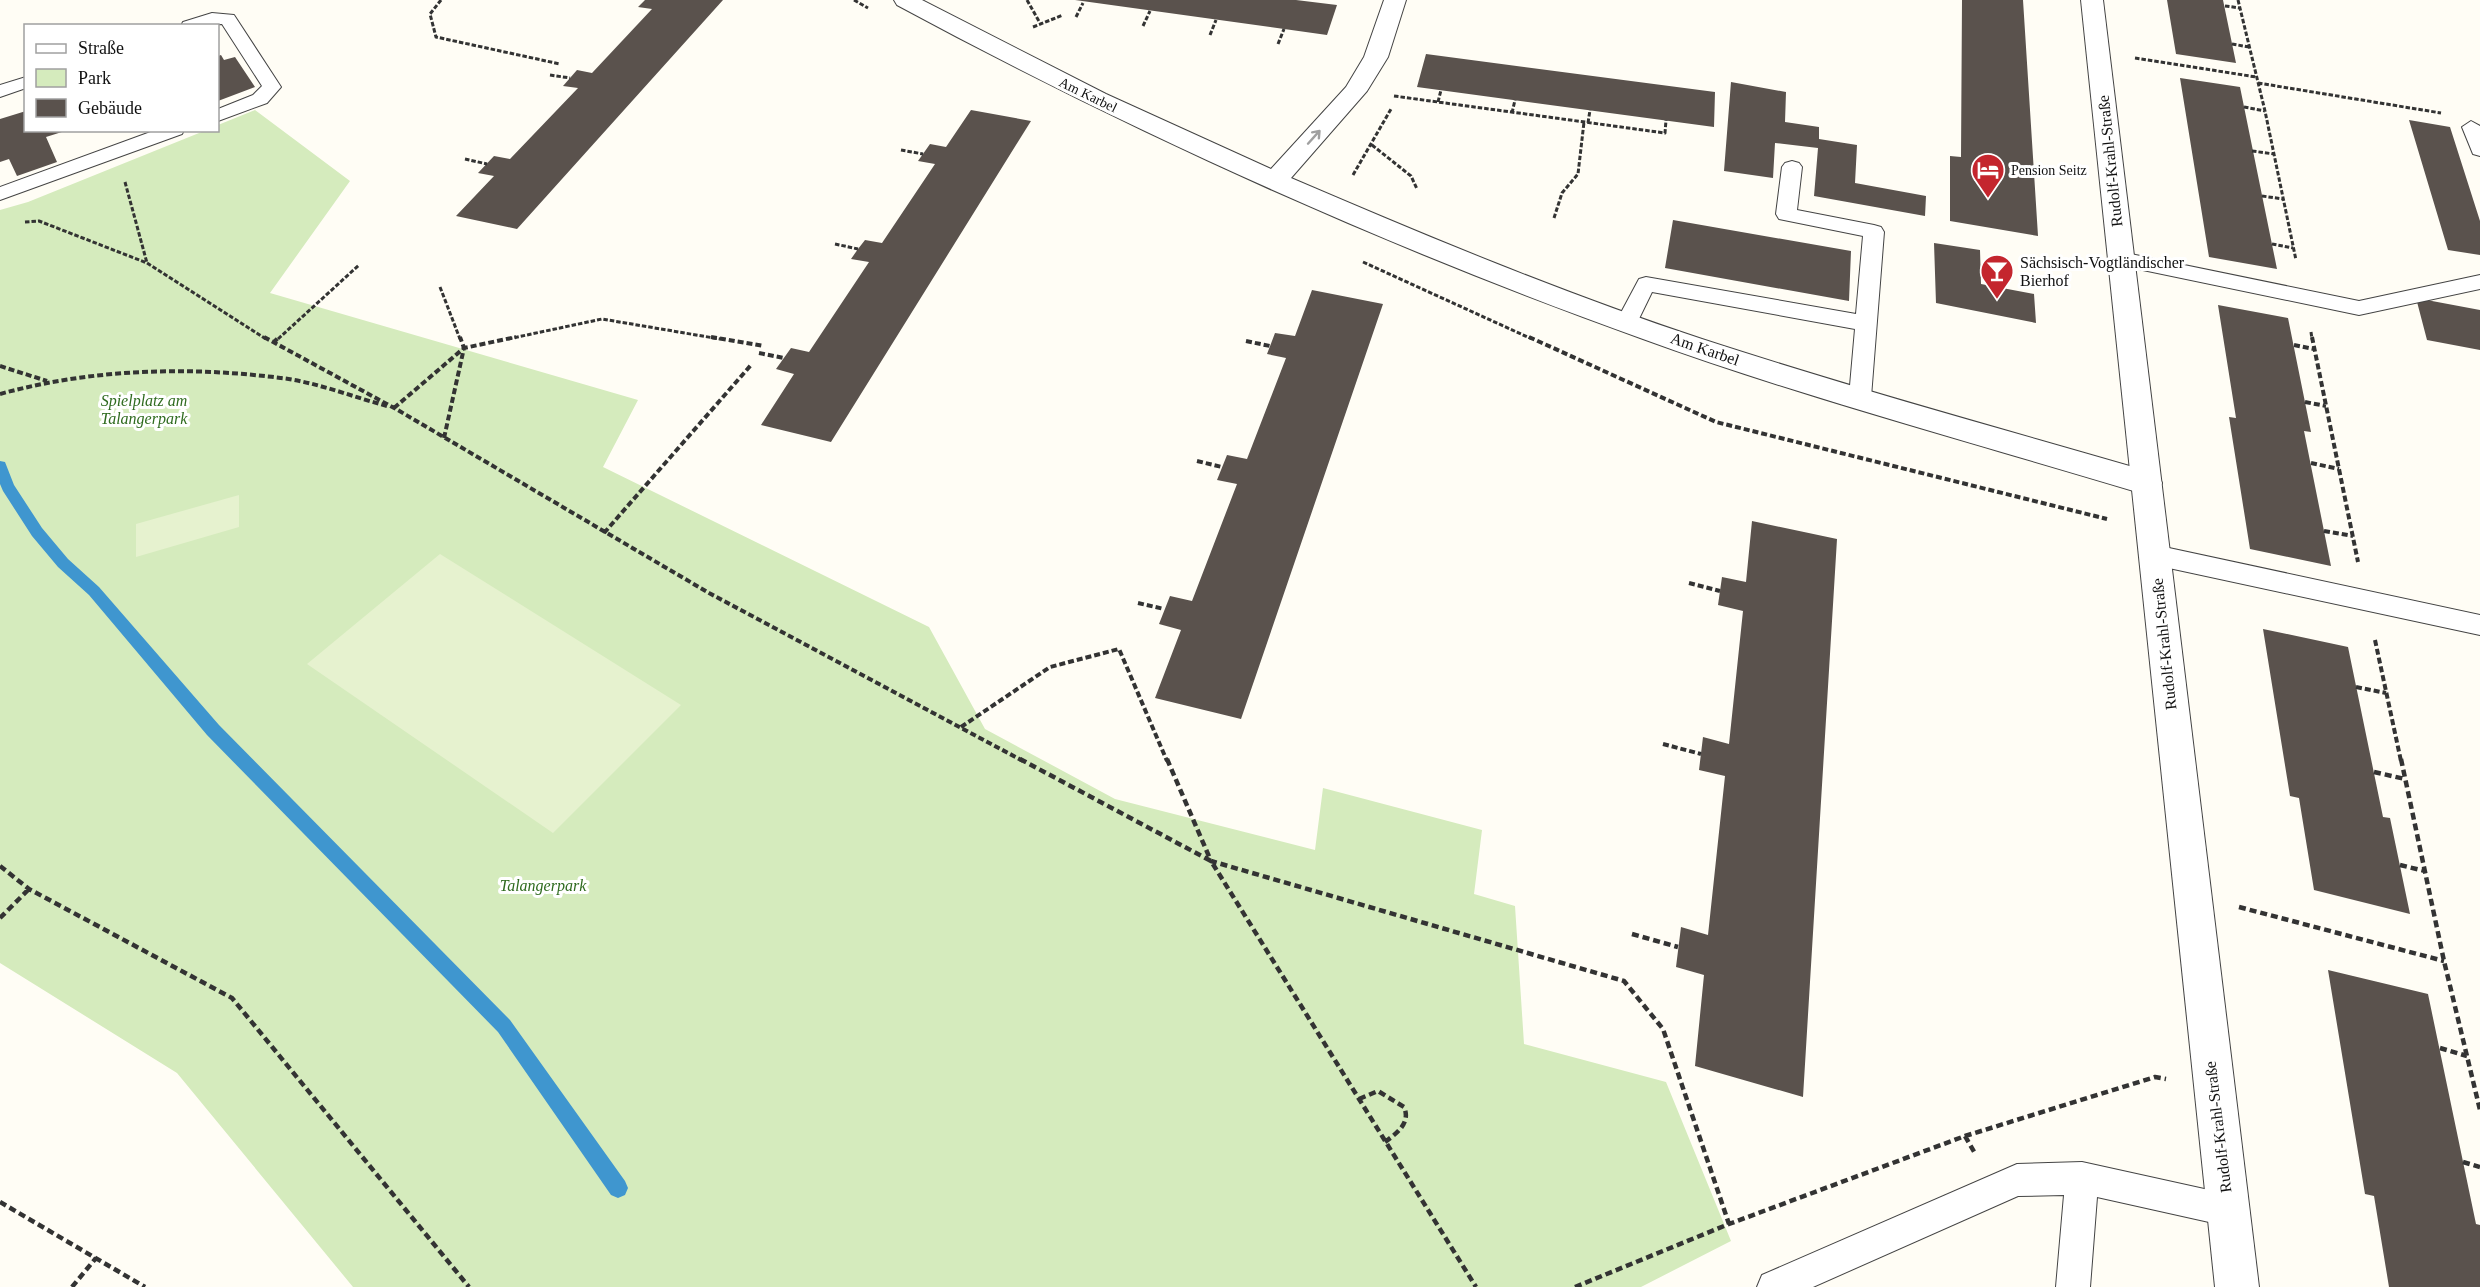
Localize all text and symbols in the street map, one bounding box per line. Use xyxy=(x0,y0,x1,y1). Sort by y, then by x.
legend xyxy=(24,24,219,132)
text: Straße xyxy=(78,38,124,58)
text: Park xyxy=(78,68,111,88)
street label: Am Karbel xyxy=(1057,75,1120,116)
street label: Rudolf-Krahl-Straße xyxy=(2095,94,2125,228)
text: Gebäude xyxy=(78,98,142,118)
one-way arrow xyxy=(1307,129,1321,144)
hotel icon: Pension Seitz xyxy=(1970,152,2006,199)
place label: Pension Seitz xyxy=(2011,163,2087,178)
bar icon: Sächsisch-Vogtländischer Bierhof xyxy=(1979,253,2015,300)
place label: Sächsisch-Vogtländischer Bierhof xyxy=(2020,254,2185,289)
street label: Am Karbel xyxy=(1668,329,1742,369)
park label: Spielplatz am Talangerpark xyxy=(101,392,188,428)
street label: Rudolf-Krahl-Straße xyxy=(2149,577,2179,711)
park label: Talangerpark xyxy=(500,877,587,895)
street label: Rudolf-Krahl-Straße xyxy=(2201,1060,2235,1194)

